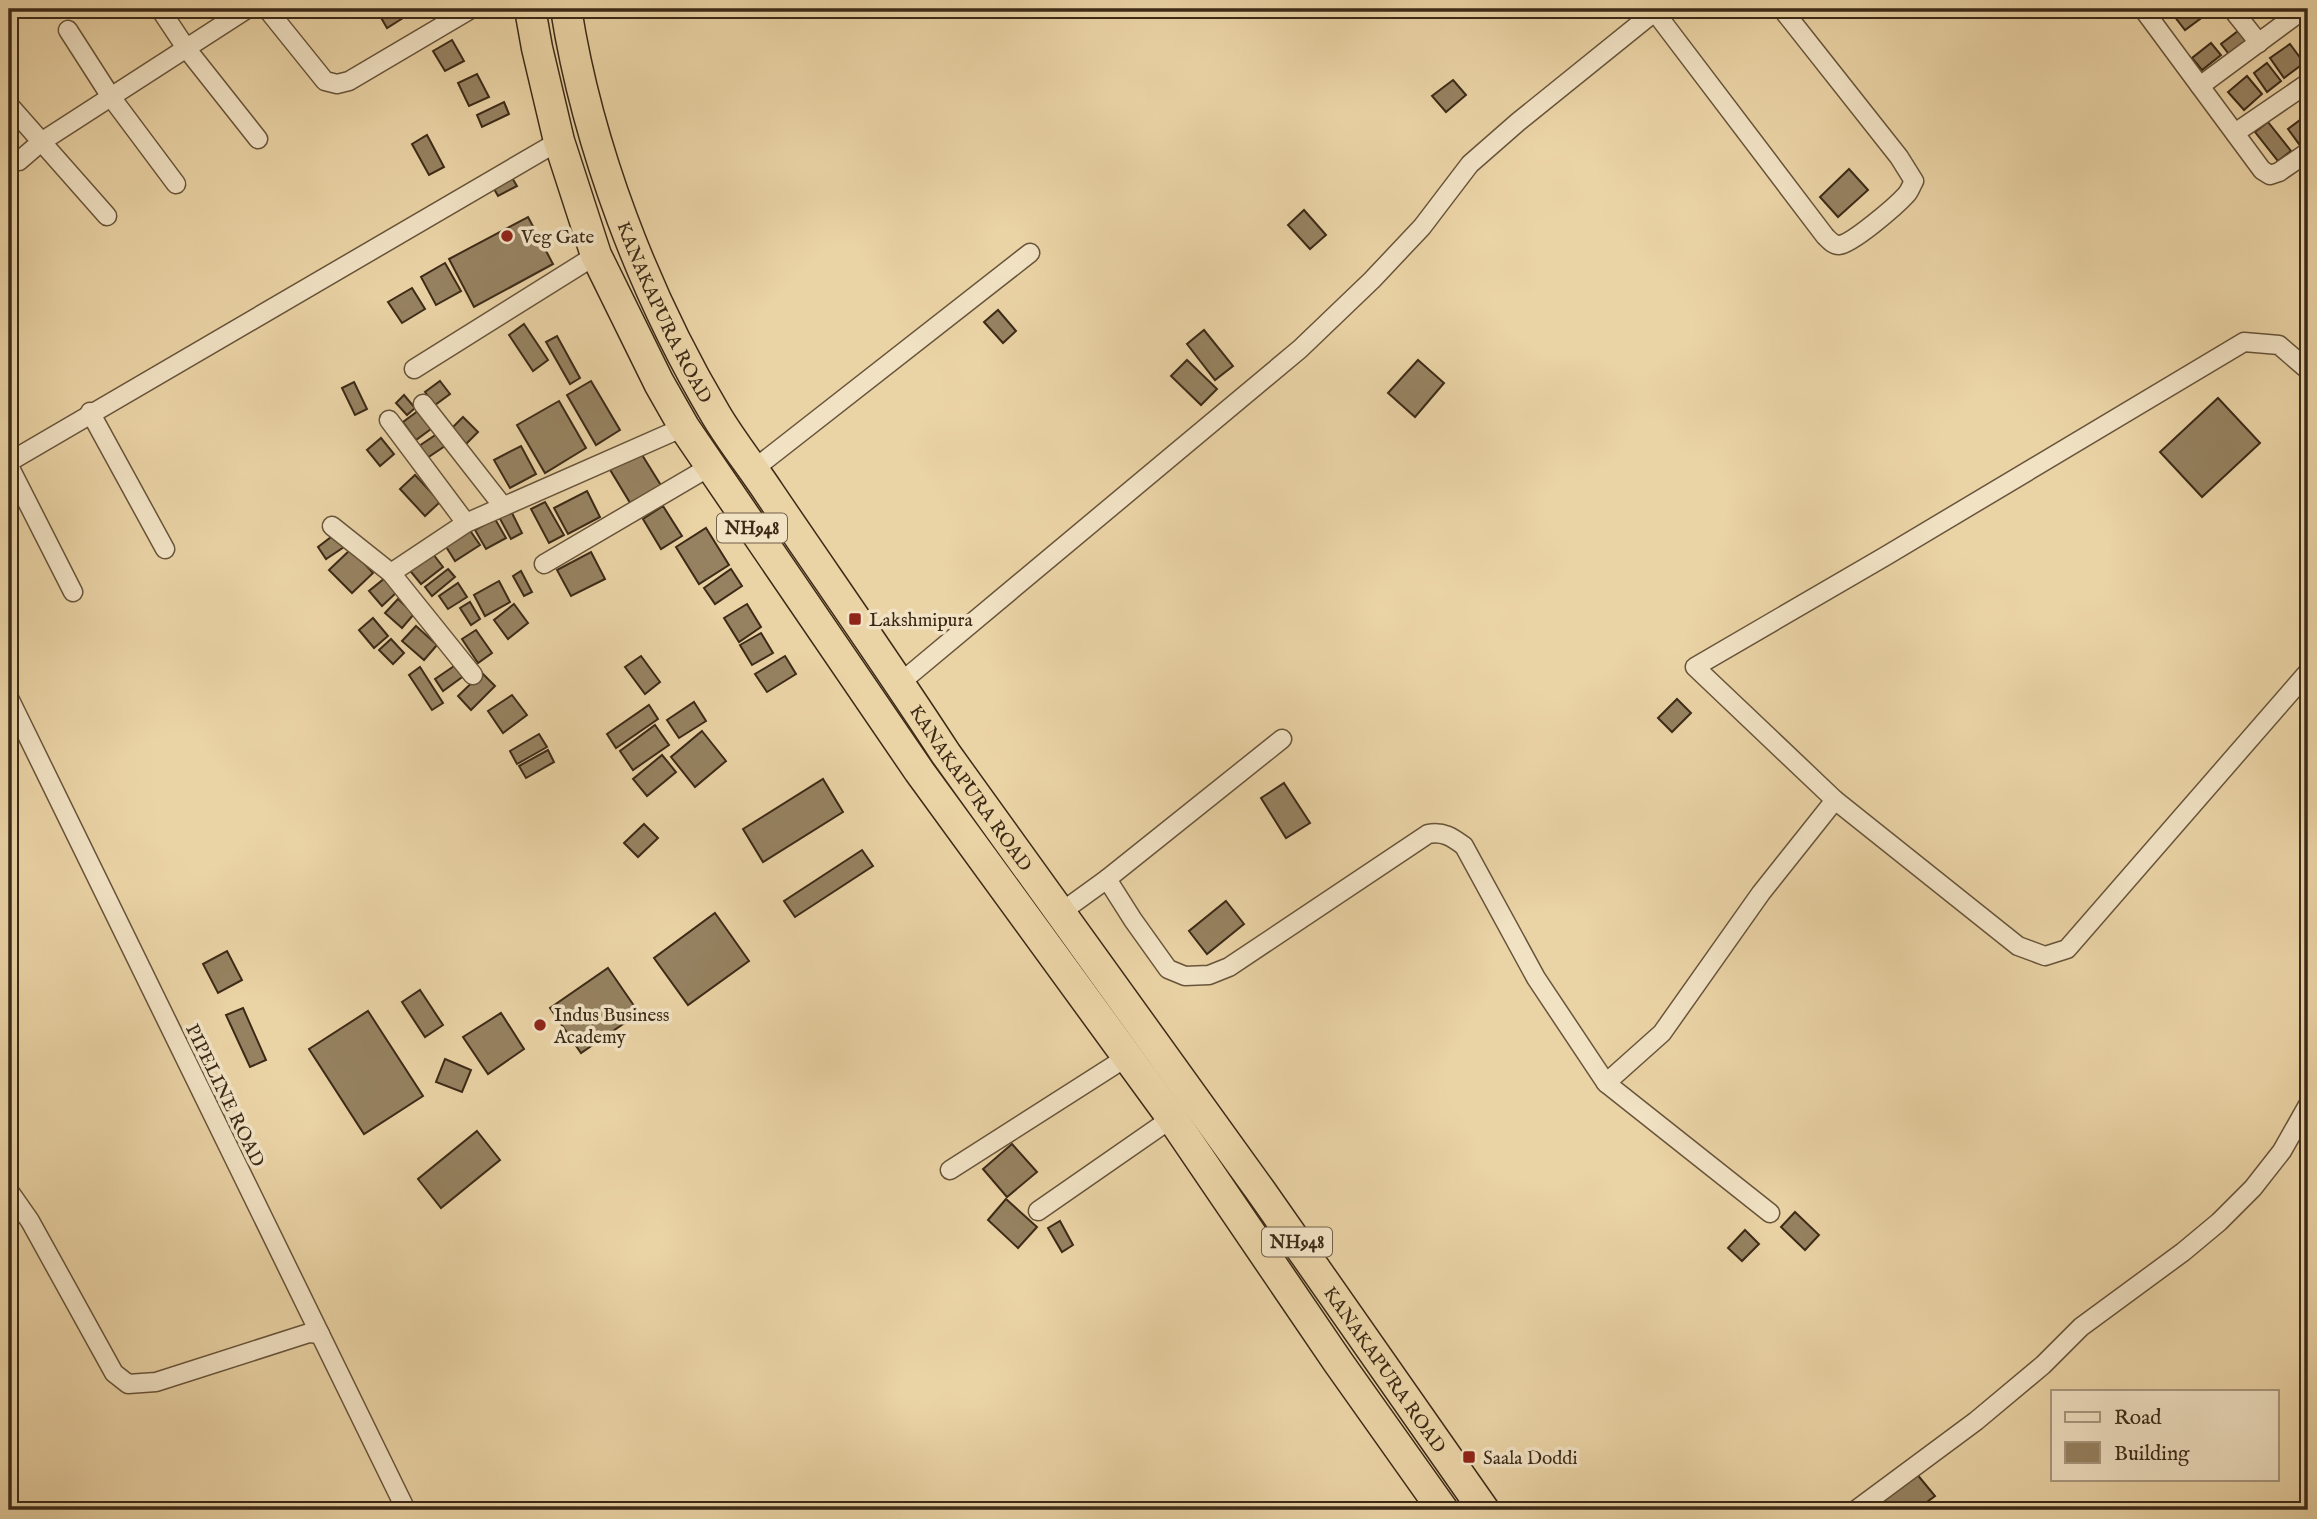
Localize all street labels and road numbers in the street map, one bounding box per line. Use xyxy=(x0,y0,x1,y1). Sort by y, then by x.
street label: KANAKAPURA ROAD xyxy=(610,218,717,408)
road number: NH948 xyxy=(717,514,787,542)
street label: KANAKAPURA ROAD xyxy=(903,701,1037,877)
street label: PIPELINE ROAD xyxy=(179,1020,269,1171)
road number: NH948 xyxy=(1262,1227,1332,1256)
street label: KANAKAPURA ROAD xyxy=(1317,1282,1450,1458)

